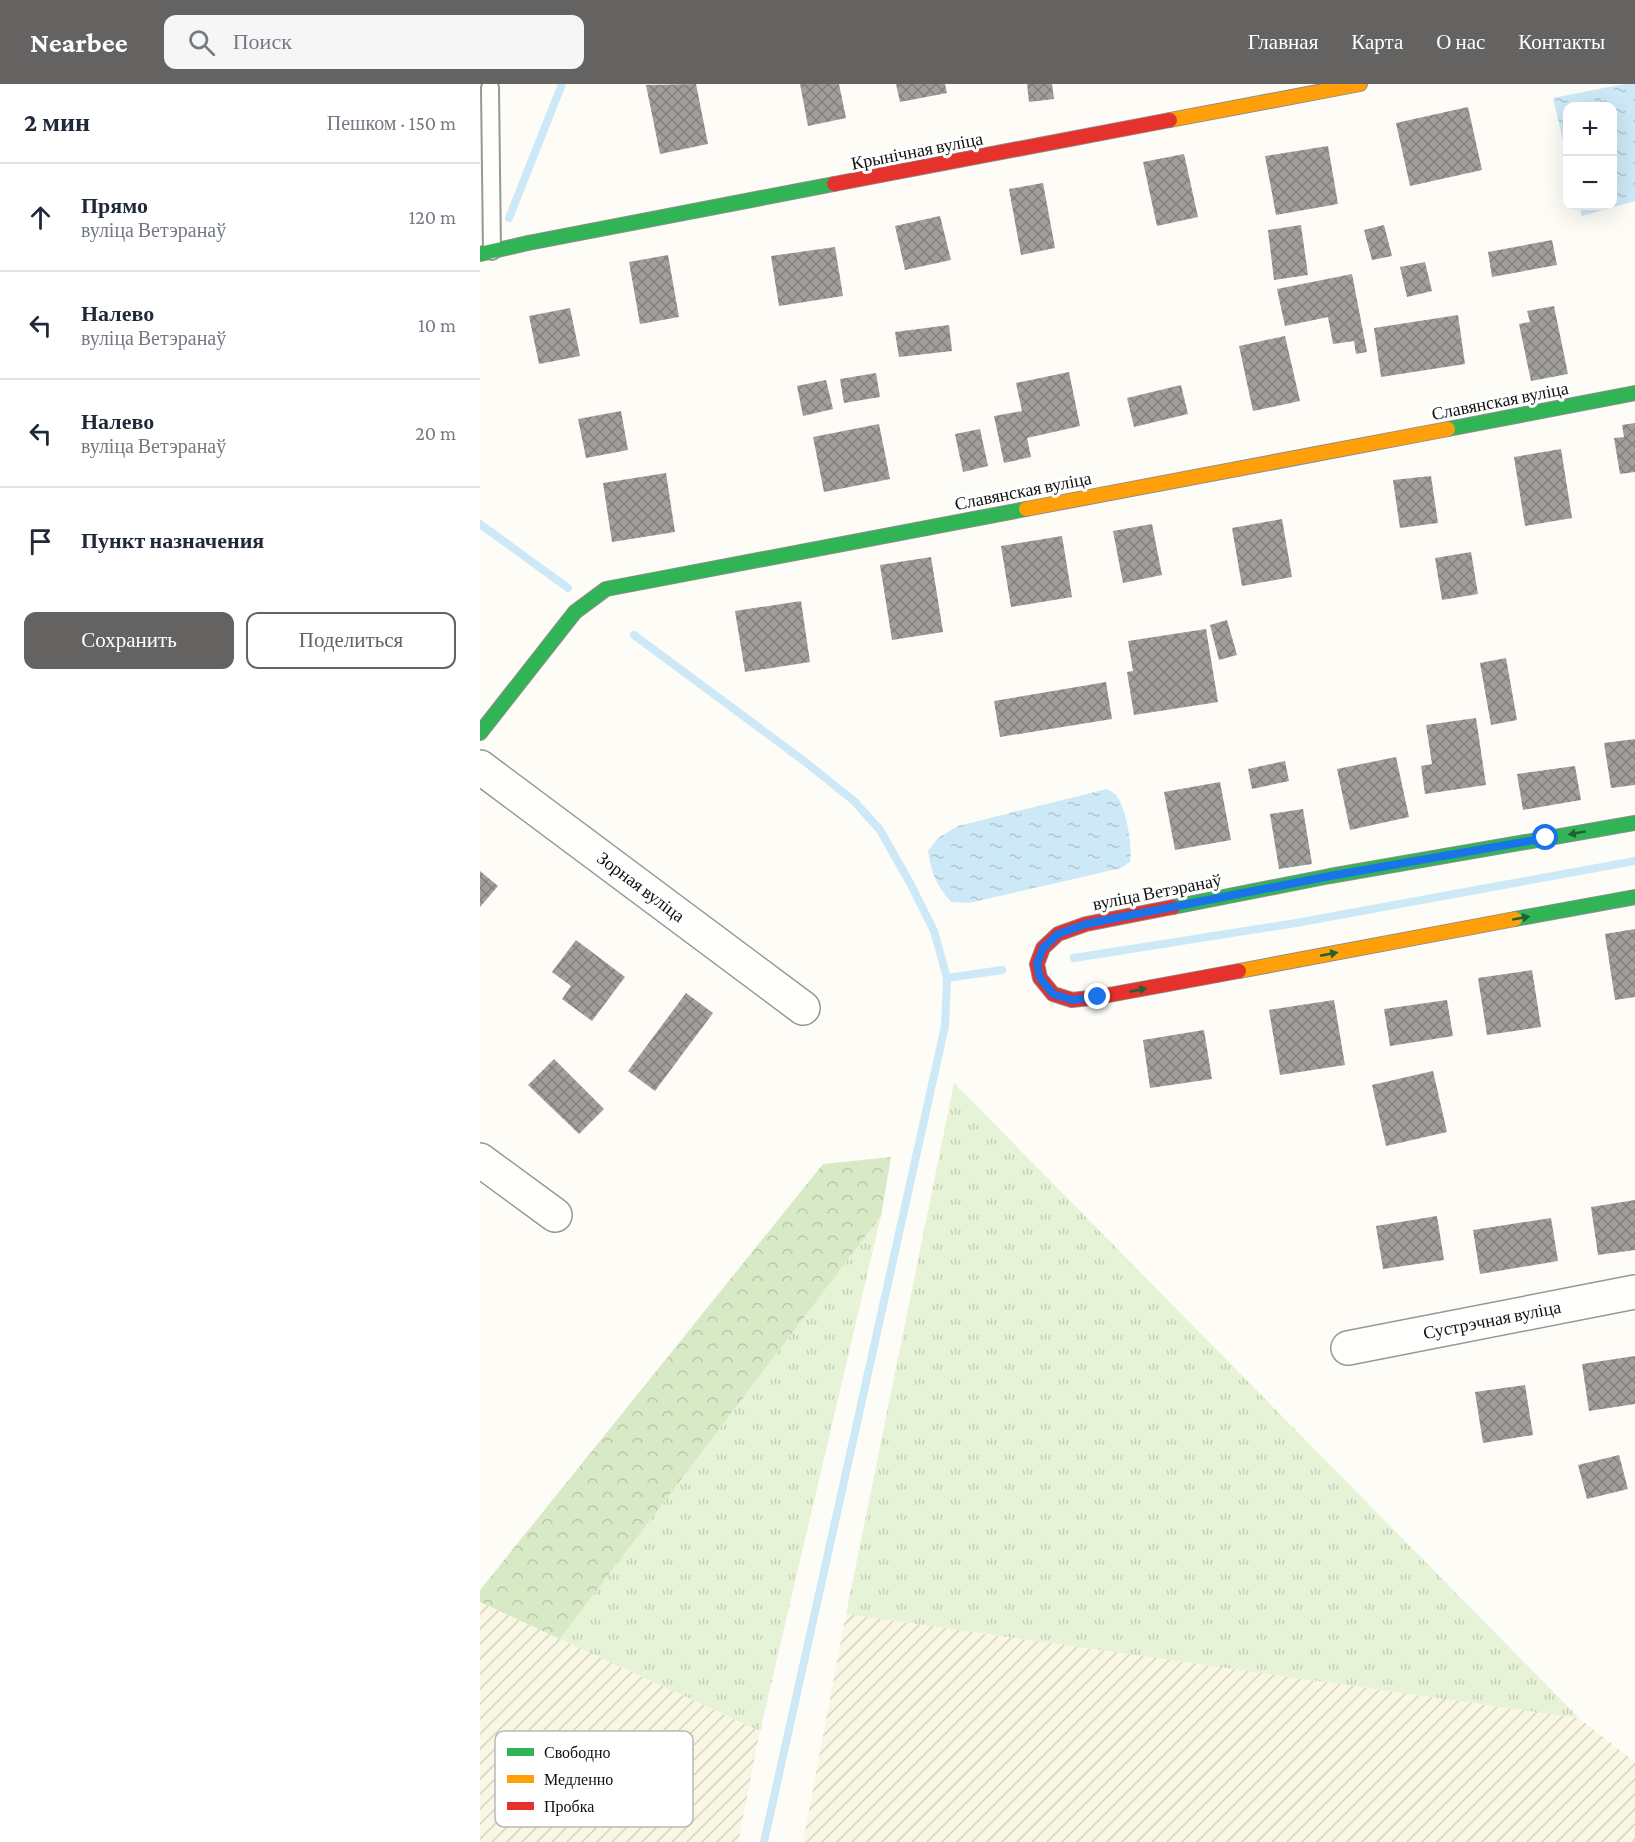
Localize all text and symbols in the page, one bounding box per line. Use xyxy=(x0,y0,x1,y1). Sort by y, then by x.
search box xyxy=(164,15,584,69)
icon: search xyxy=(185,26,218,59)
text: Nearbee xyxy=(30,27,128,58)
text: Поиск xyxy=(233,29,292,54)
text: Главная xyxy=(1248,30,1318,54)
text: Карта xyxy=(1351,30,1403,54)
text: О нас xyxy=(1436,30,1485,54)
text: Контакты xyxy=(1518,30,1605,54)
map controls xyxy=(1563,102,1617,210)
button: + xyxy=(1563,102,1617,156)
text: 2 мин xyxy=(24,108,90,137)
text: Пешком · 150 m xyxy=(327,112,456,134)
street label: Крынічная вуліца xyxy=(849,128,985,174)
button: − xyxy=(1563,156,1617,210)
text: Прямо xyxy=(81,193,148,218)
icon: ahead xyxy=(24,201,57,234)
text: 120 m xyxy=(409,206,456,228)
text: вуліца Ветэранаў xyxy=(81,219,226,241)
text: Налево xyxy=(81,301,154,326)
icon: left xyxy=(24,309,57,342)
text: 10 m xyxy=(418,314,456,336)
text: вуліца Ветэранаў xyxy=(81,327,226,349)
street label: Славянская вуліца xyxy=(1430,378,1570,424)
text: Налево xyxy=(81,409,154,434)
icon: left xyxy=(24,417,57,450)
text: 20 m xyxy=(415,422,456,444)
text: вуліца Ветэранаў xyxy=(81,435,226,457)
street label: Славянская вуліца xyxy=(953,468,1093,514)
icon: arrive xyxy=(24,525,57,558)
text: Пункт назначения xyxy=(81,528,264,553)
button: Сохранить xyxy=(24,612,234,669)
button: Поделиться xyxy=(246,612,456,669)
route start xyxy=(1532,824,1558,850)
one-way arrow xyxy=(1568,829,1587,838)
street label: Зорная вуліца xyxy=(593,848,689,926)
street label: вуліца Ветэранаў xyxy=(1091,870,1223,914)
one-way arrow xyxy=(1512,913,1531,922)
one-way arrow xyxy=(1320,949,1339,958)
route end xyxy=(1084,983,1110,1009)
one-way arrow xyxy=(1128,985,1147,994)
street label: Сустрэчная вуліца xyxy=(1421,1297,1563,1343)
legend xyxy=(495,1731,693,1827)
text: Свободно xyxy=(544,1744,611,1762)
text: Медленно xyxy=(544,1771,613,1789)
text: Пробка xyxy=(544,1798,594,1816)

